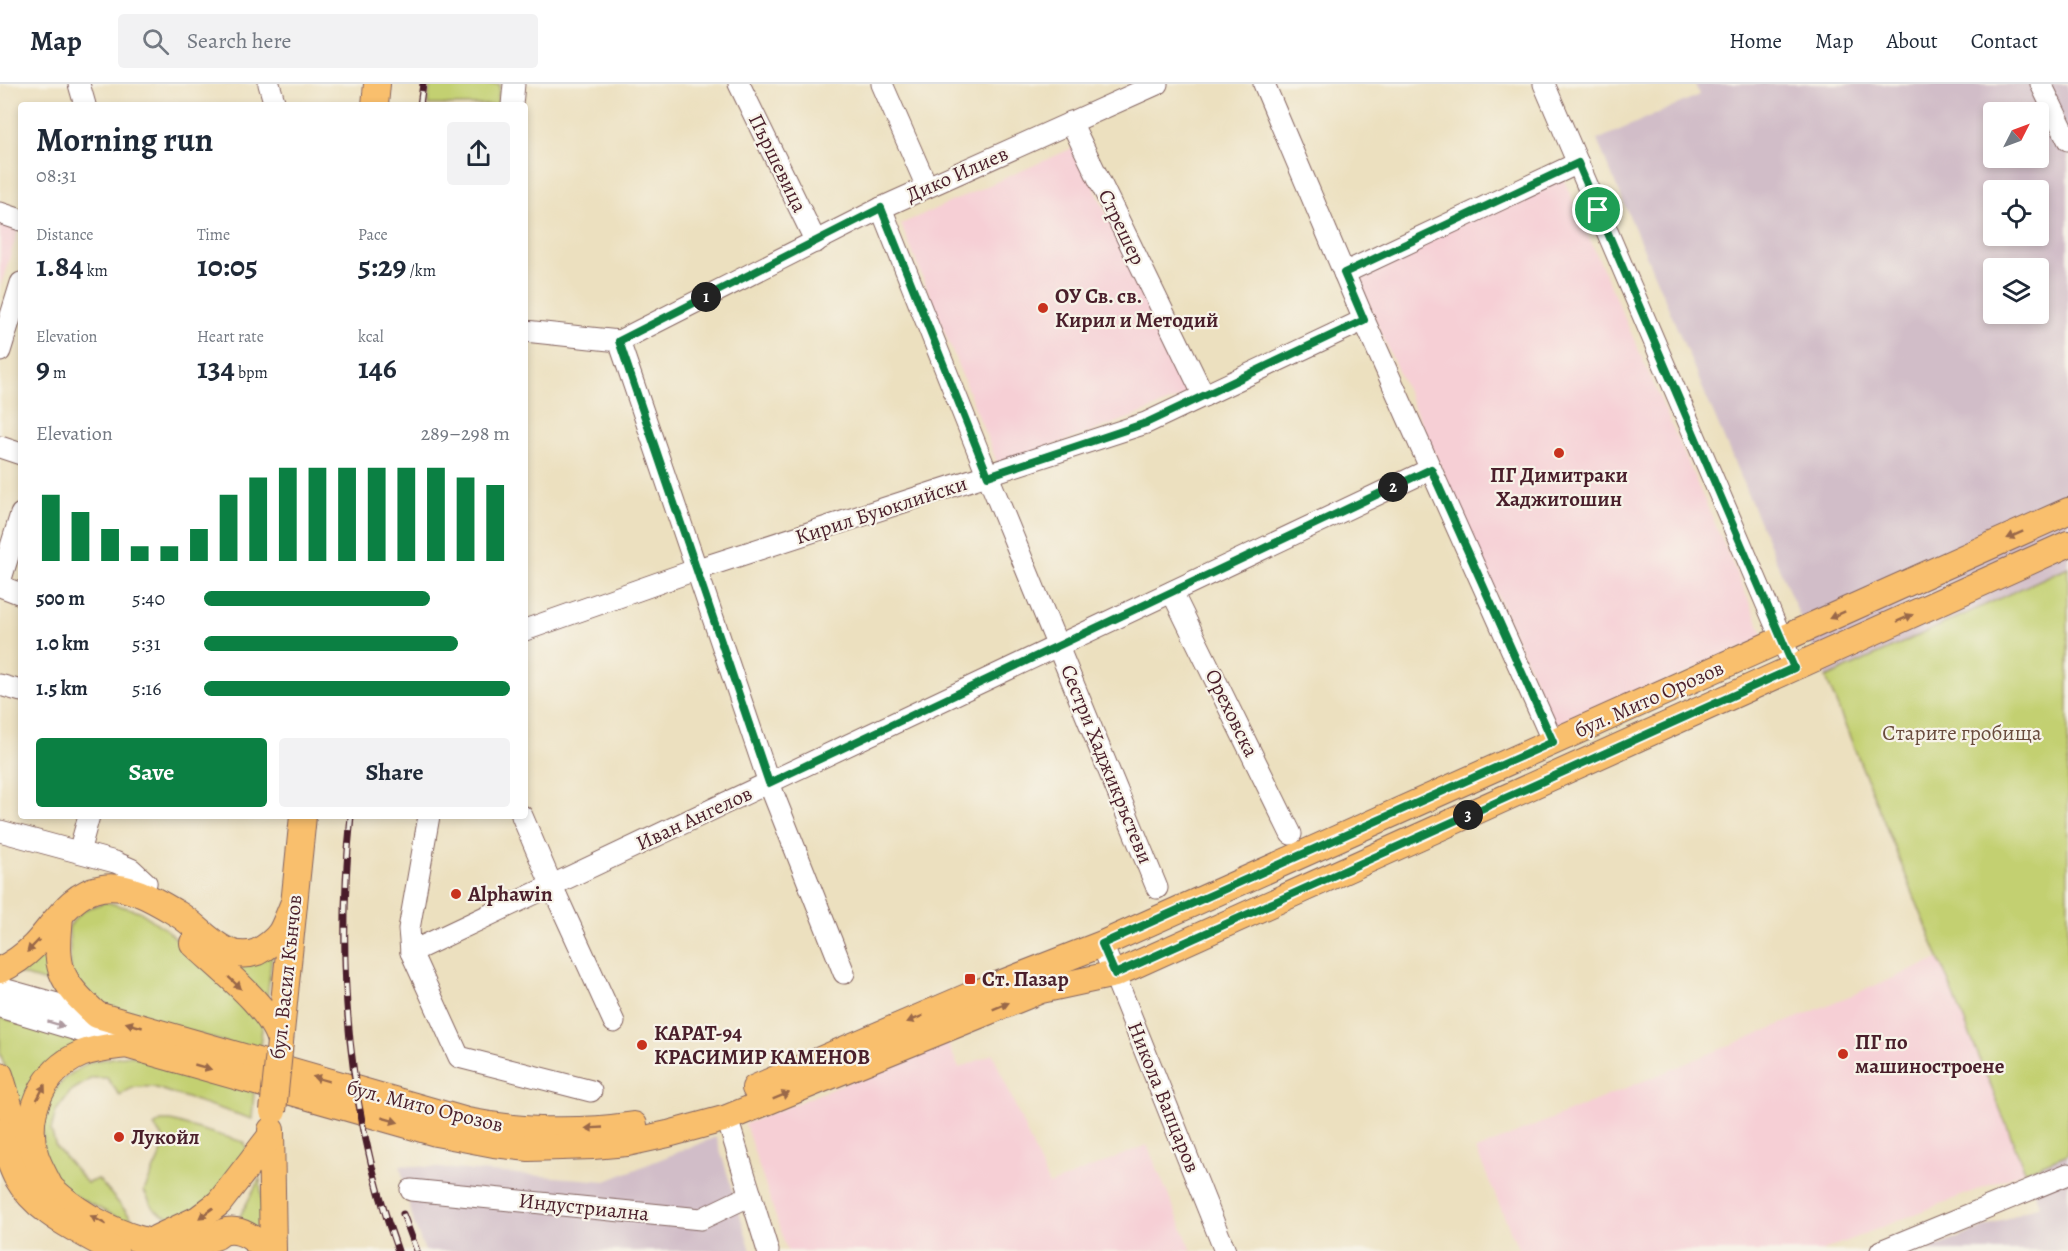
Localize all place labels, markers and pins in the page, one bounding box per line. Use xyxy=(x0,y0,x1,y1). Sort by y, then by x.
pin xyxy=(1572,184,1623,235)
pin: 1 xyxy=(691,282,721,312)
place label: ОУ Св. св. Кирил и Методий xyxy=(1055,282,1219,334)
marker: ОУ Св. св. Кирил и Методий xyxy=(1036,301,1050,315)
marker: ПГ Димитраки Хаджитошин xyxy=(1552,446,1566,460)
place label: ПГ Димитраки Хаджитошин xyxy=(1490,461,1628,513)
pin: 2 xyxy=(1378,472,1408,502)
pin: 3 xyxy=(1453,800,1483,830)
place label: Alphawin xyxy=(467,880,553,908)
marker: Alphawin xyxy=(449,887,463,901)
place label: Ст. Пазар xyxy=(982,965,1069,993)
marker: Ст. Пазар xyxy=(963,972,977,986)
place label: КАРАТ-94 КРАСИМИР КАМЕНОВ xyxy=(654,1019,870,1071)
place label: ПГ по машиностроене xyxy=(1855,1028,2005,1080)
marker: КАРАТ-94 КРАСИМИР КАМЕНОВ xyxy=(635,1038,649,1052)
marker: ПГ по машиностроене xyxy=(1836,1047,1850,1061)
place label: Лукойл xyxy=(131,1123,200,1151)
marker: Лукойл xyxy=(112,1130,126,1144)

